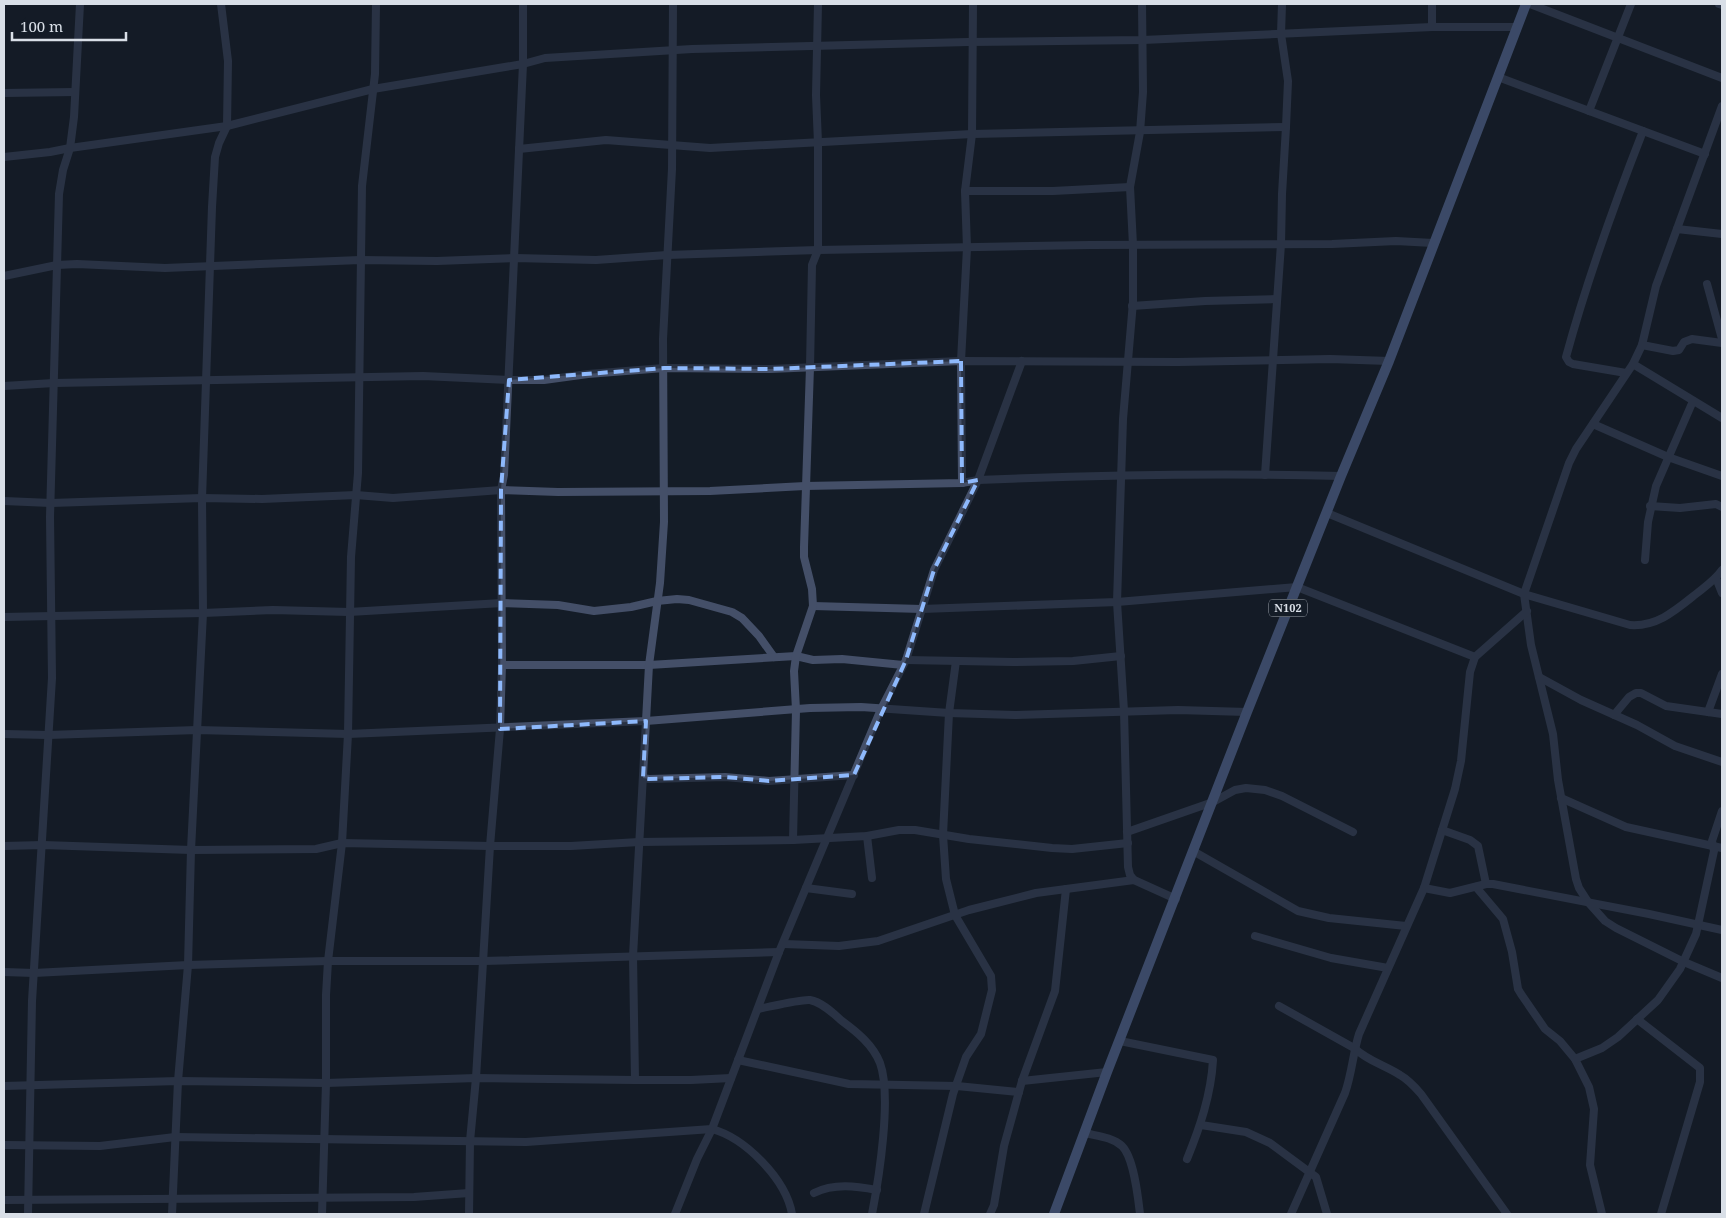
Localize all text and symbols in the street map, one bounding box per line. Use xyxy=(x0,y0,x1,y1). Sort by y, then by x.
scale bar xyxy=(12,10,126,42)
text: 100 m xyxy=(20,16,63,36)
road number: N102 xyxy=(1269,600,1307,616)

